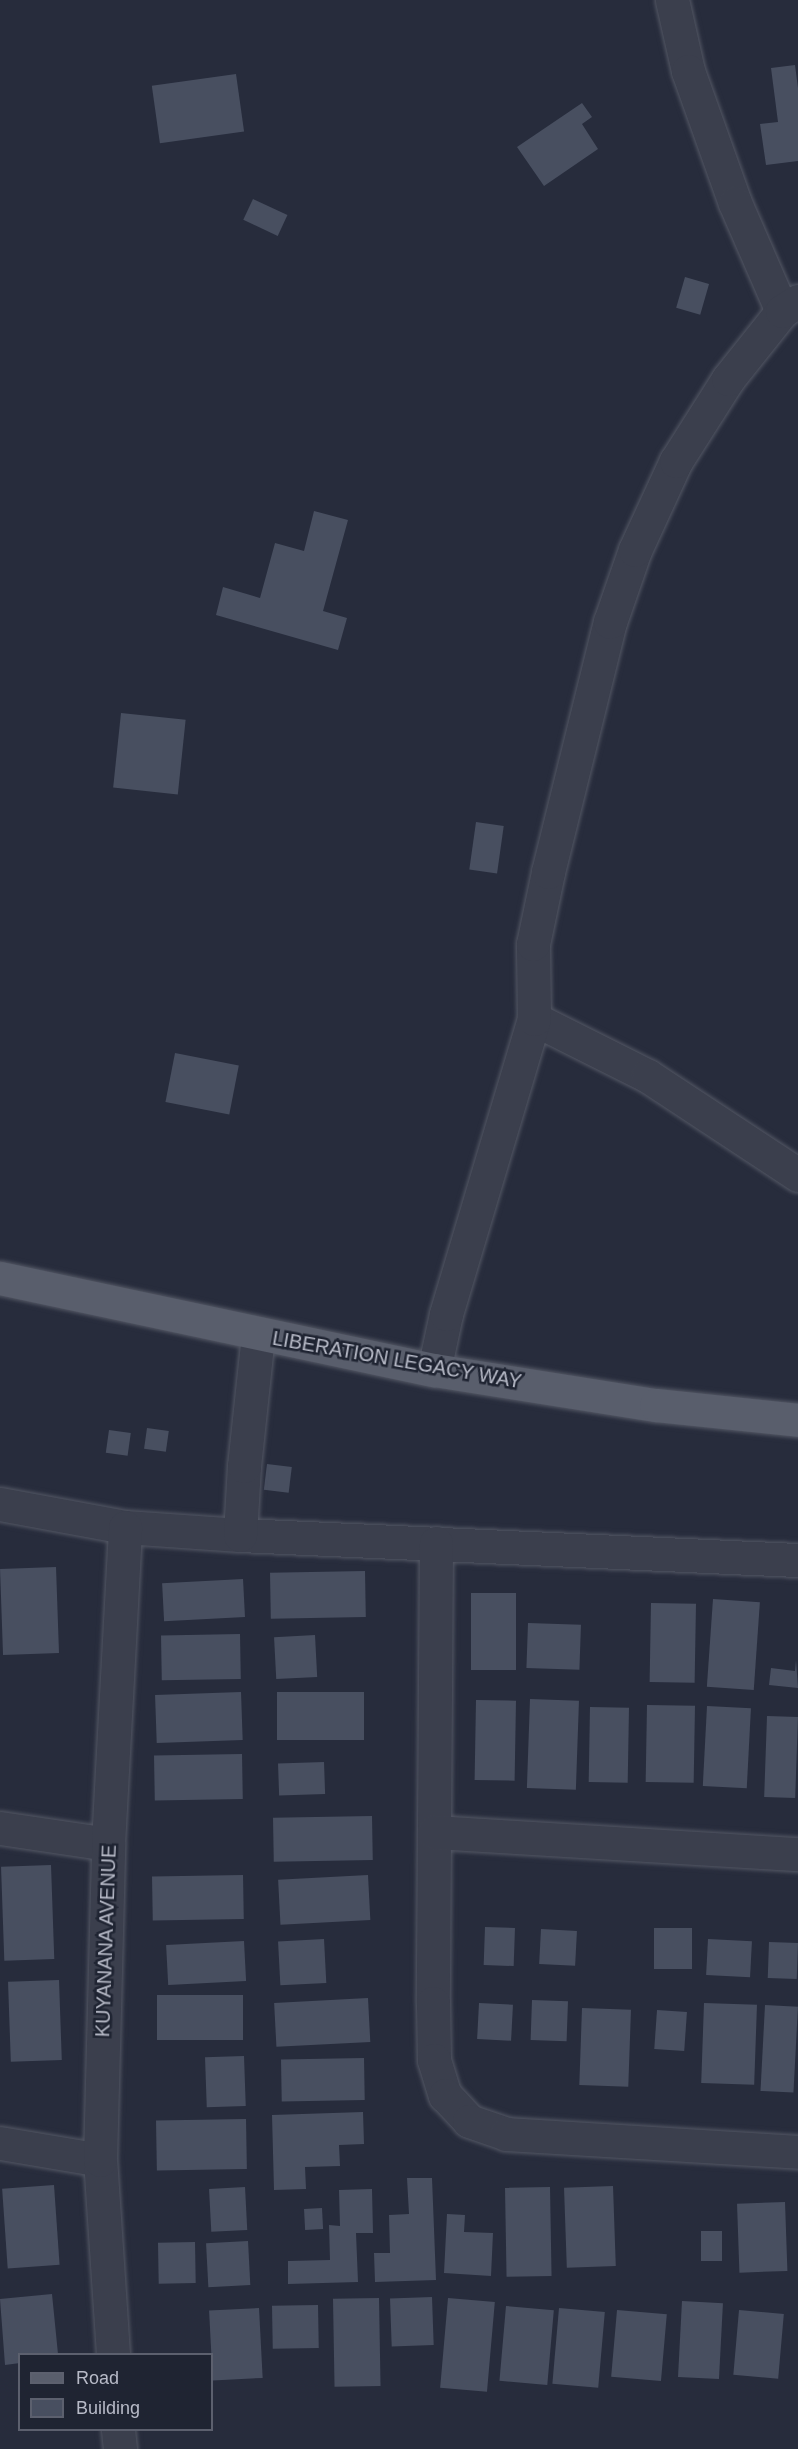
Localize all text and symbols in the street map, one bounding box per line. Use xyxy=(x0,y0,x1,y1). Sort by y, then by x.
street label: LIBERATION LEGACY WAY xyxy=(270,1326,524,1394)
street label: KUYANANA AVENUE xyxy=(91,1843,121,2039)
legend xyxy=(18,2353,213,2431)
text: Road xyxy=(76,2368,119,2388)
text: Building xyxy=(76,2398,140,2418)

